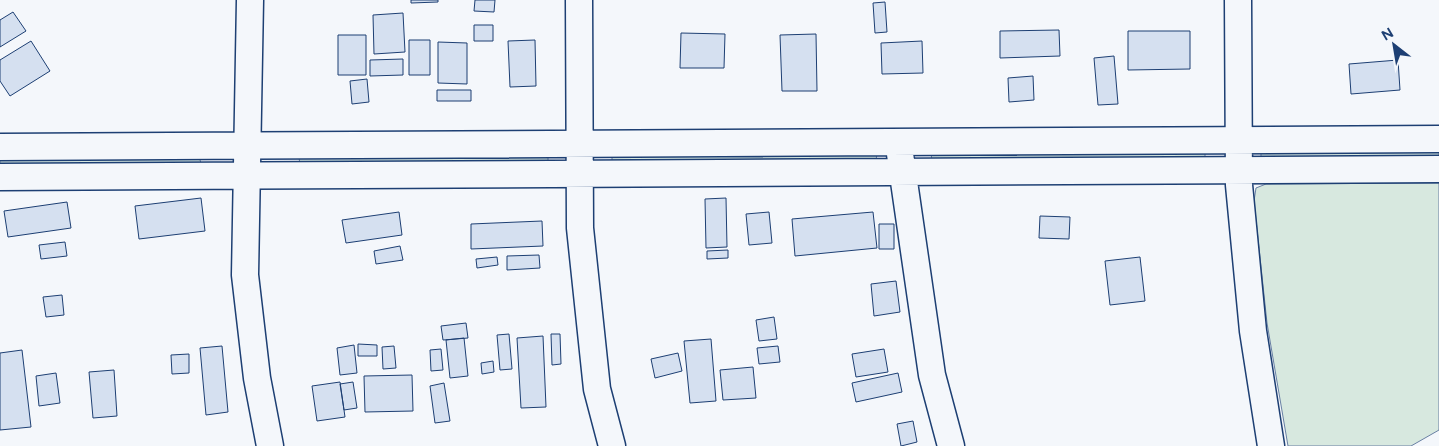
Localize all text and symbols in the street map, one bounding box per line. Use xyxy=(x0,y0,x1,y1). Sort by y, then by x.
north arrow xyxy=(1369,20,1419,70)
text: N xyxy=(1379,24,1397,44)

